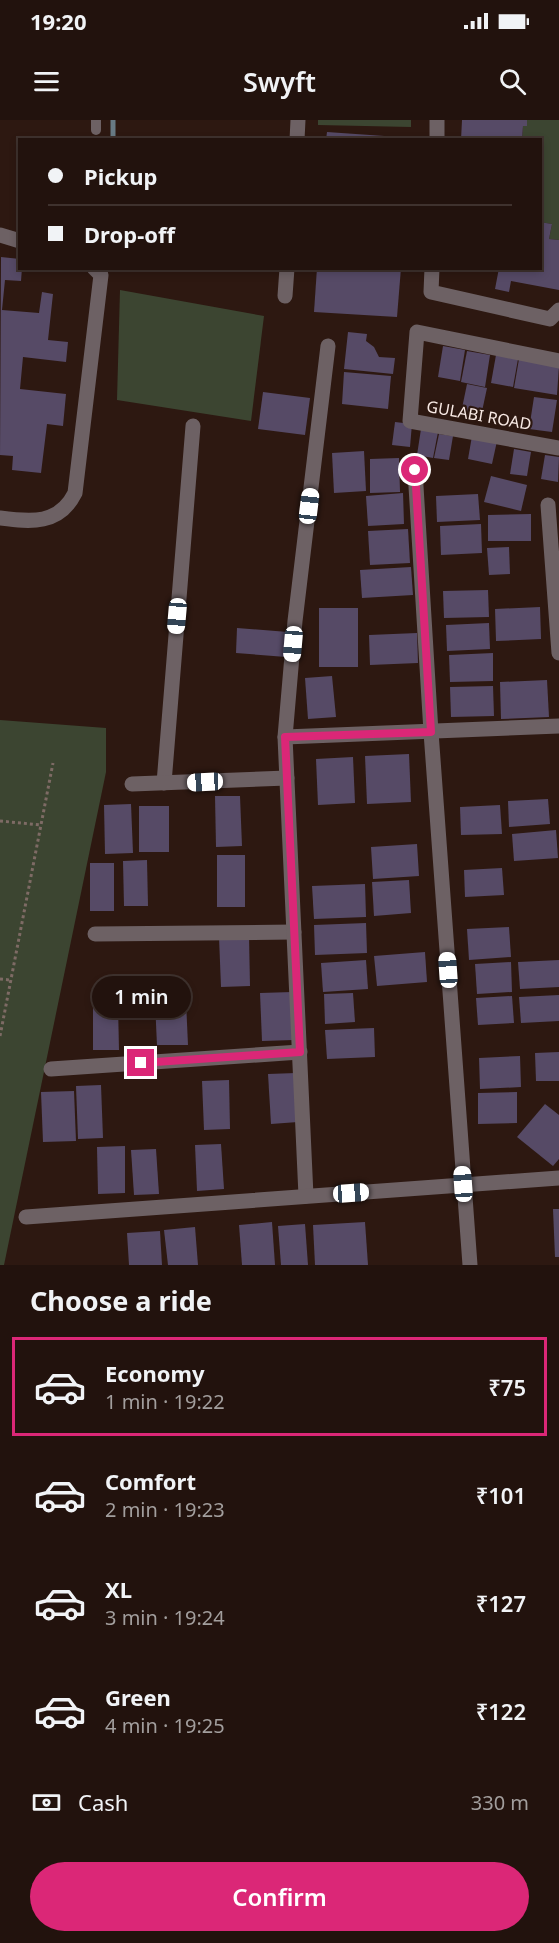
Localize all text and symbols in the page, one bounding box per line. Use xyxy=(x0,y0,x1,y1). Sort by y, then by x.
text: 19:20 xyxy=(30,6,87,36)
text: Swyft xyxy=(243,63,316,100)
icon: menu xyxy=(30,65,63,98)
icon: search xyxy=(496,65,529,98)
text: Pickup xyxy=(84,161,157,191)
text: Drop-off xyxy=(84,219,175,249)
street label: GULABI ROAD xyxy=(425,395,533,435)
route start xyxy=(401,456,428,483)
car xyxy=(298,487,320,525)
car xyxy=(166,597,188,635)
car xyxy=(282,625,304,663)
car xyxy=(187,772,223,792)
car xyxy=(438,951,458,989)
callout: 1 min xyxy=(92,976,190,1018)
text: 1 min xyxy=(114,983,169,1010)
route end xyxy=(127,1049,154,1076)
car xyxy=(453,1165,473,1203)
car xyxy=(332,1183,370,1203)
text: Choose a ride xyxy=(30,1282,212,1319)
text: Economy xyxy=(105,1358,204,1388)
icon: car xyxy=(33,1360,87,1414)
text: ₹75 xyxy=(488,1372,526,1402)
text: 1 min · 19:22 xyxy=(105,1388,225,1415)
text: Comfort xyxy=(105,1466,196,1496)
icon: car xyxy=(33,1468,87,1522)
text: ₹101 xyxy=(476,1480,526,1510)
text: 2 min · 19:23 xyxy=(105,1496,225,1523)
text: XL xyxy=(105,1574,132,1604)
icon: car xyxy=(33,1576,87,1630)
text: ₹127 xyxy=(476,1588,526,1618)
text: 3 min · 19:24 xyxy=(105,1604,225,1631)
text: Green xyxy=(105,1682,171,1712)
icon: car xyxy=(33,1684,87,1738)
text: ₹122 xyxy=(476,1696,526,1726)
text: 4 min · 19:25 xyxy=(105,1712,225,1739)
icon: cash xyxy=(30,1786,63,1819)
text: Cash xyxy=(78,1787,128,1817)
text: 330 m xyxy=(471,1789,529,1816)
button: Confirm xyxy=(30,1862,529,1931)

